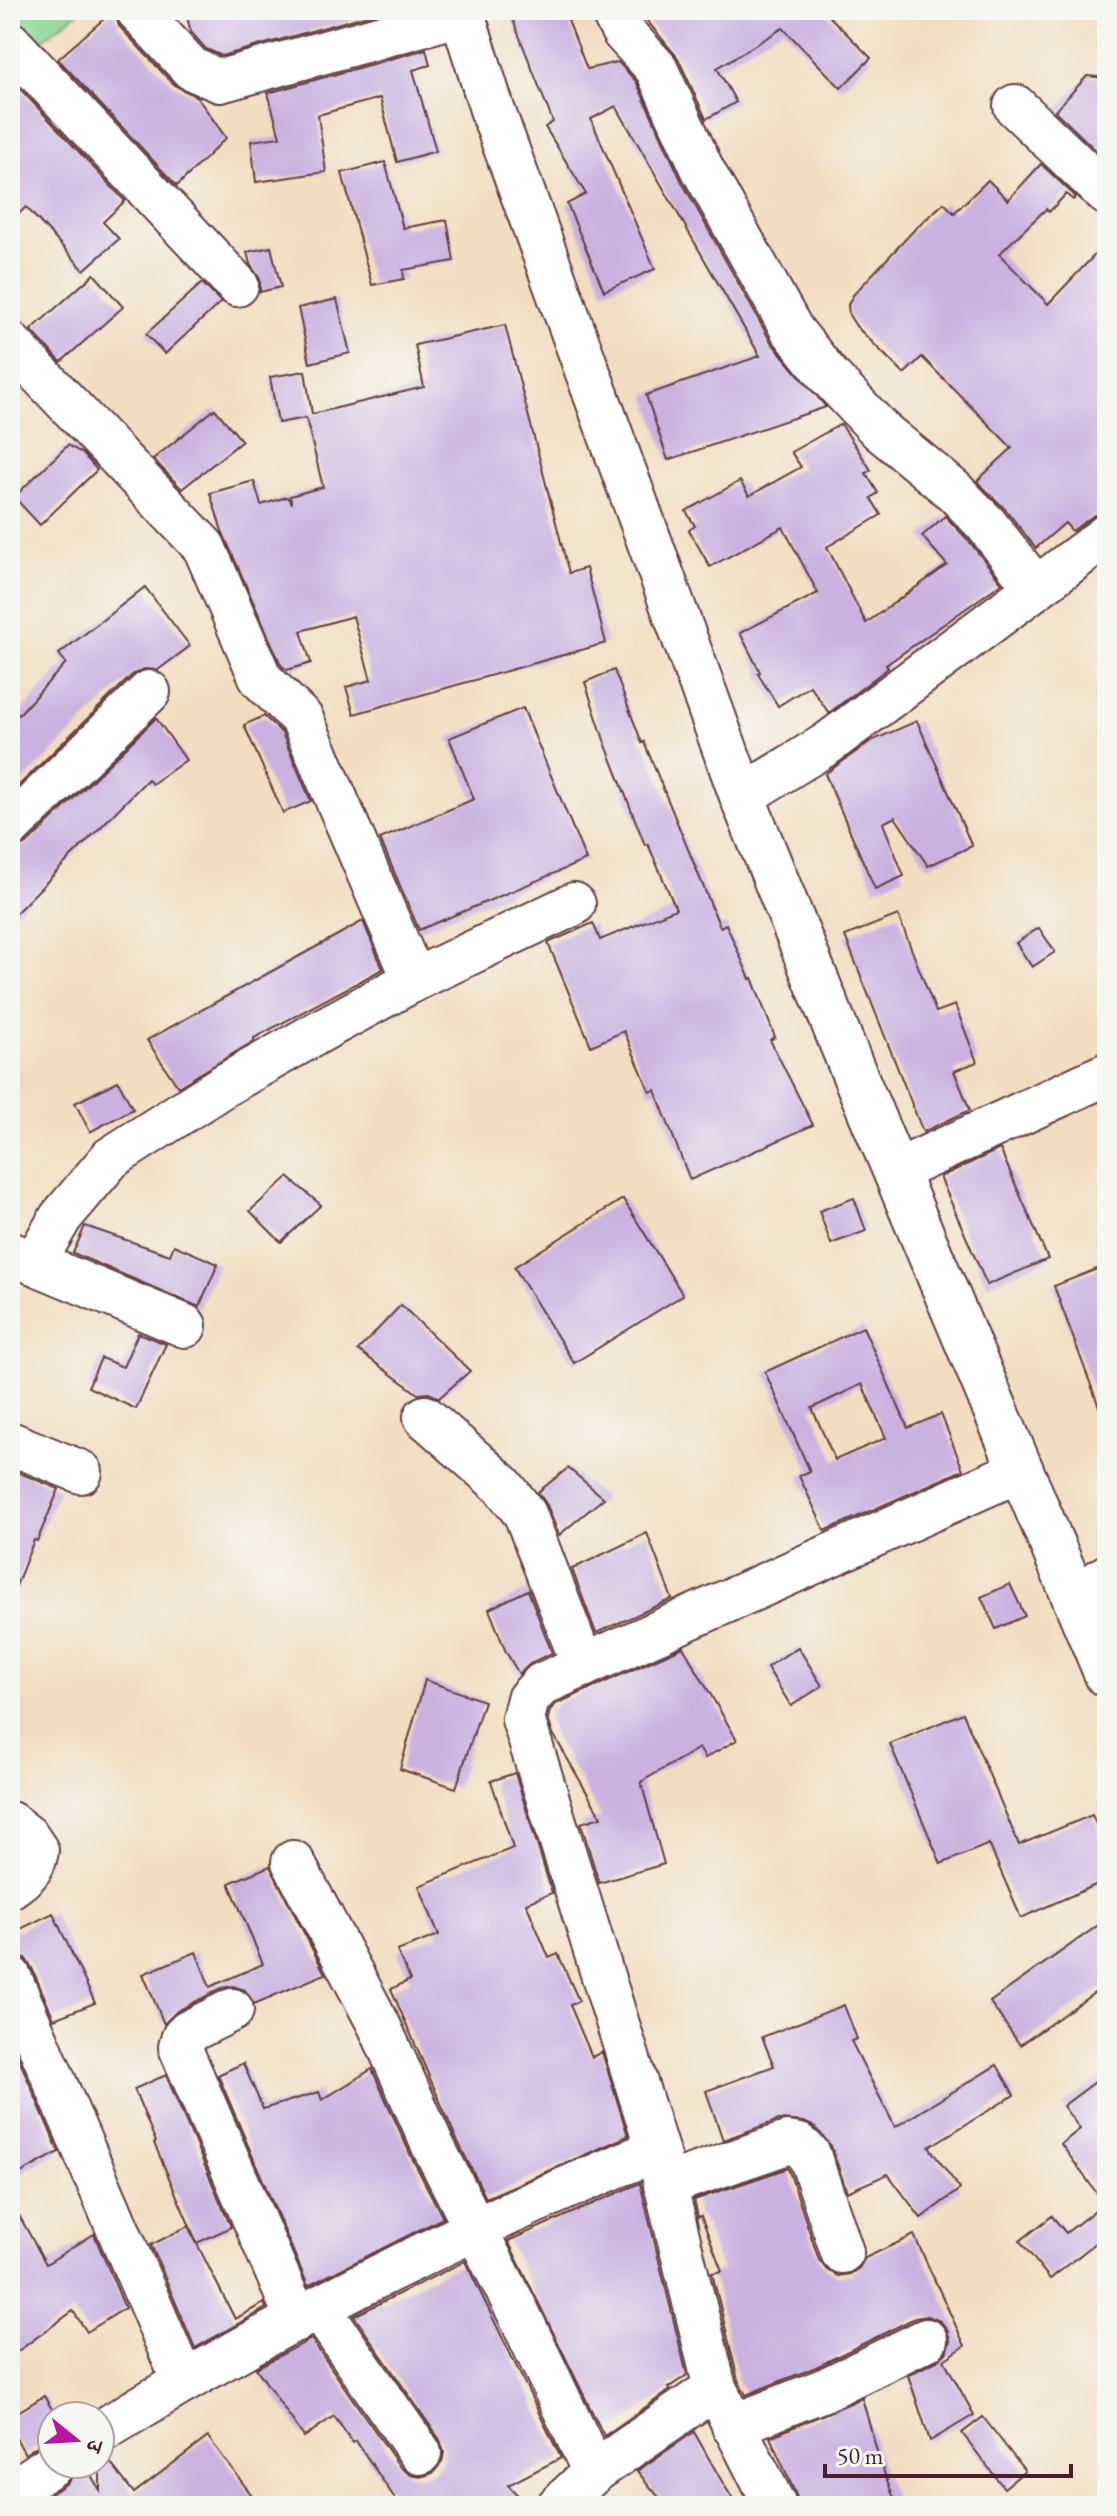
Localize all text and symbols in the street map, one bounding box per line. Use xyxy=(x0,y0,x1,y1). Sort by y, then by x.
north arrow xyxy=(36,2400,116,2480)
scale bar xyxy=(825,2428,1071,2478)
text: उ xyxy=(78,2434,111,2458)
text: 50 m xyxy=(837,2440,884,2471)

